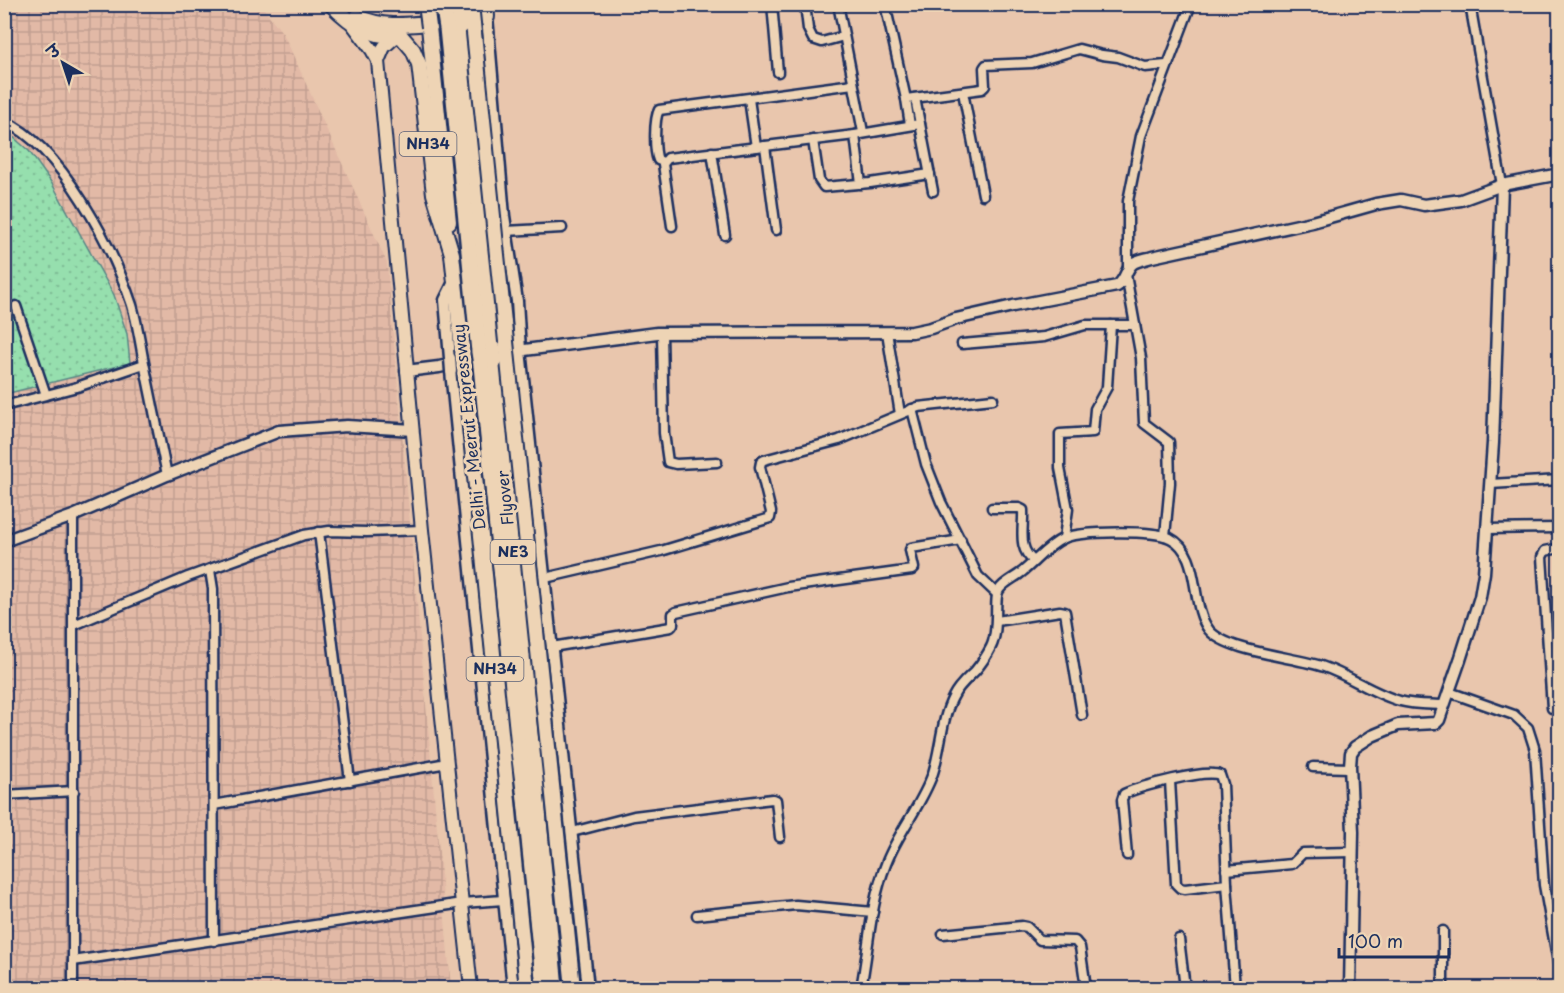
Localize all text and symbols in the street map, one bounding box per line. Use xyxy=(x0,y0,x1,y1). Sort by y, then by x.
north arrow xyxy=(33,33,93,93)
text: उ xyxy=(40,37,66,65)
road number: NH34 xyxy=(400,132,456,156)
street label: Delhi - Meerut Expressway xyxy=(445,323,491,531)
street label: Flyover xyxy=(489,469,519,527)
road number: NE3 xyxy=(490,540,536,564)
road number: NH34 xyxy=(466,657,524,681)
scale bar xyxy=(1339,921,1448,959)
text: 100 m xyxy=(1348,927,1403,954)

